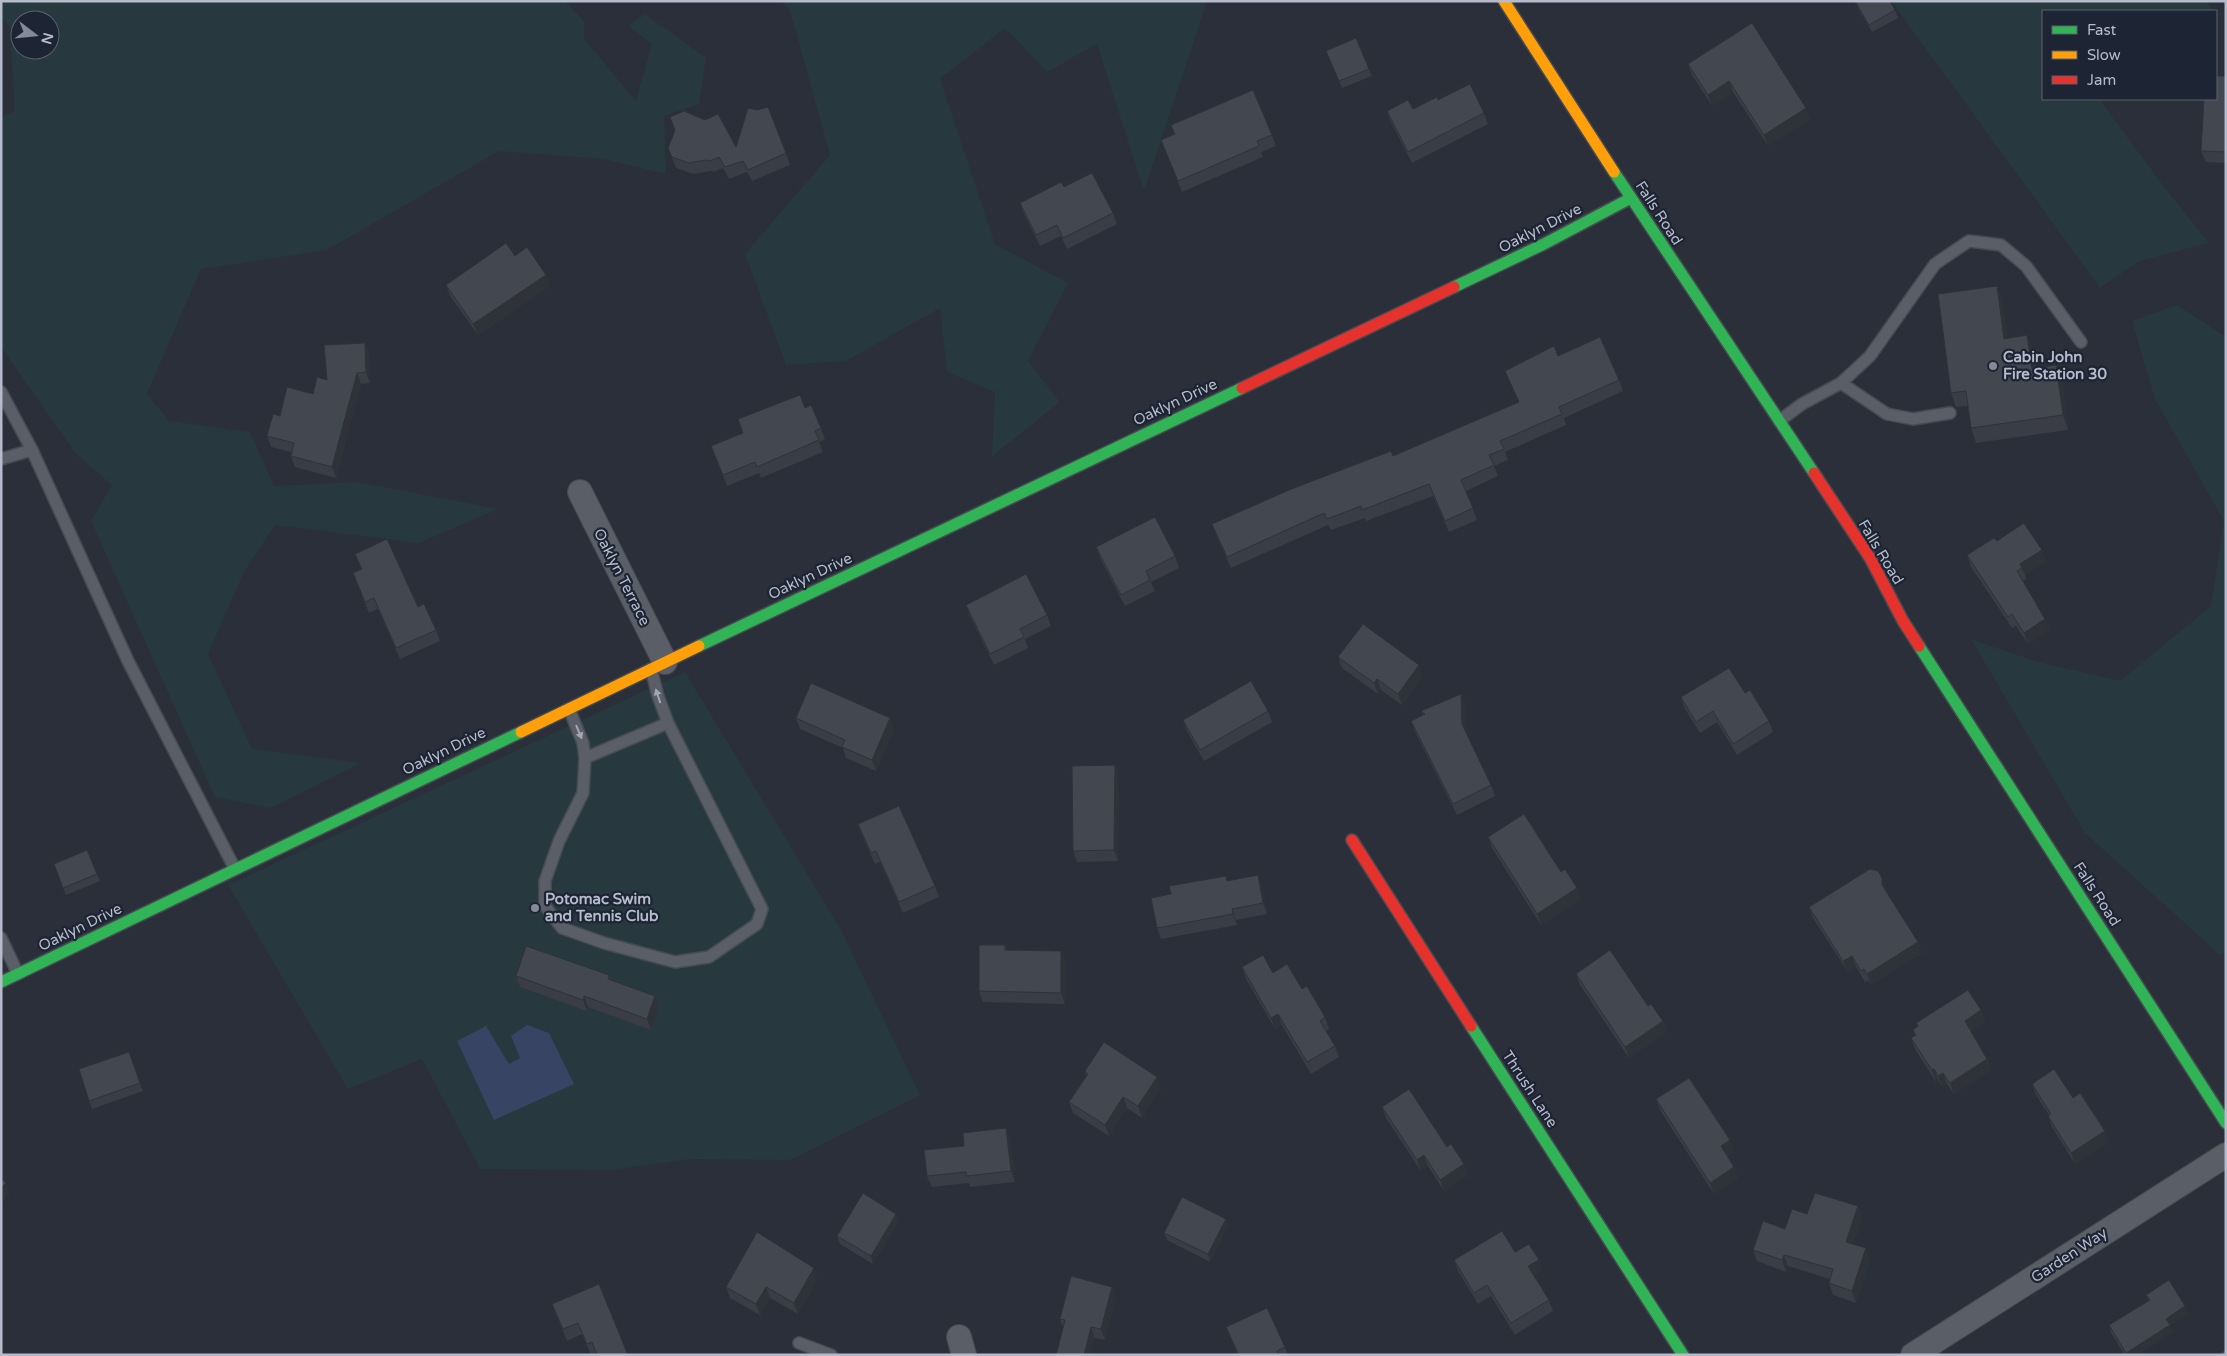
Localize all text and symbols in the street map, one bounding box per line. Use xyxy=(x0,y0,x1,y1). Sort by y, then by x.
north arrow xyxy=(10,10,60,60)
legend xyxy=(2042,10,2217,100)
text: Fast xyxy=(2087,21,2117,39)
text: N xyxy=(37,31,57,46)
text: Slow xyxy=(2087,46,2121,64)
text: Jam xyxy=(2087,71,2116,89)
street label: Falls Road xyxy=(1632,178,1686,248)
street label: Oaklyn Drive xyxy=(1496,199,1584,257)
place label: Cabin John Fire Station 30 xyxy=(2003,348,2108,383)
marker: Cabin John Fire Station 30 xyxy=(1987,360,1999,372)
street label: Oaklyn Drive xyxy=(1130,375,1220,429)
street label: Falls Road xyxy=(1855,516,1907,588)
street label: Oaklyn Terrace xyxy=(590,525,654,629)
street label: Oaklyn Drive xyxy=(765,549,855,603)
one-way arrow xyxy=(654,688,662,703)
street label: Oaklyn Drive xyxy=(399,723,489,779)
one-way arrow xyxy=(575,725,583,740)
street label: Falls Road xyxy=(2070,859,2124,929)
place label: Potomac Swim and Tennis Club xyxy=(545,890,659,925)
street label: Oaklyn Drive xyxy=(35,899,125,955)
marker: Potomac Swim and Tennis Club xyxy=(529,902,541,914)
street label: Thrush Lane xyxy=(1498,1047,1562,1131)
street label: Garden Way xyxy=(2028,1224,2110,1286)

